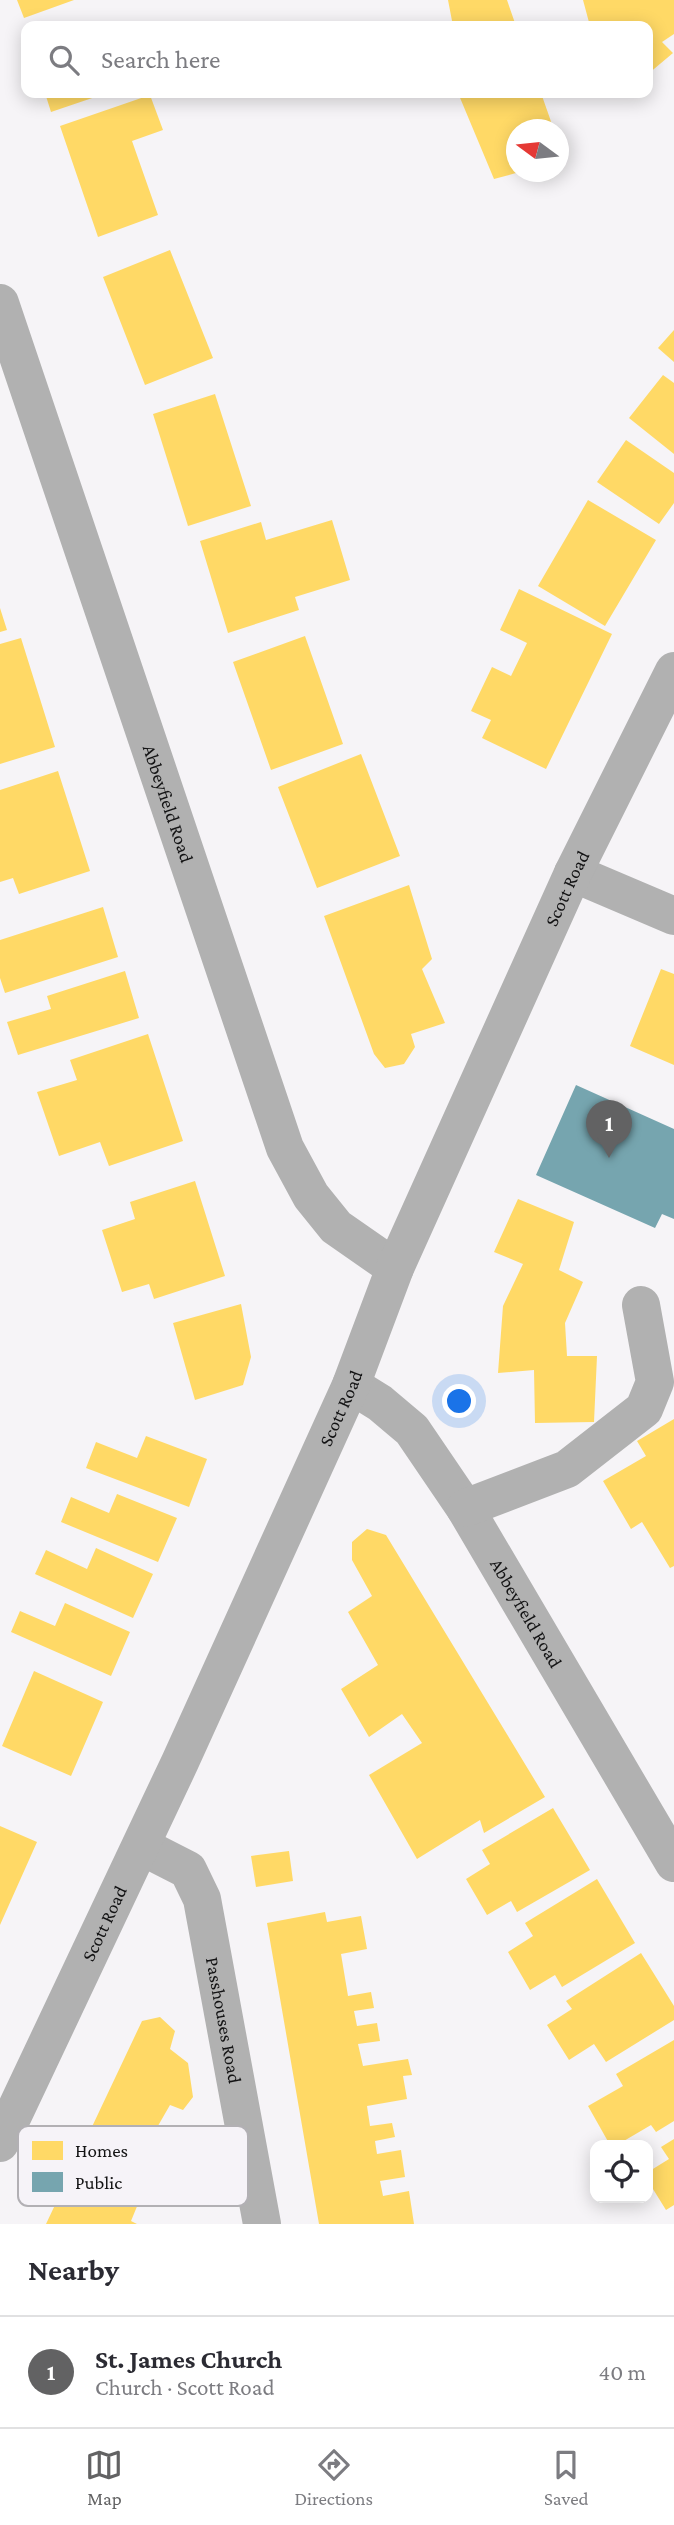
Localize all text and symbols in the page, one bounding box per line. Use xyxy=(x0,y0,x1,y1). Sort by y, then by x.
search box xyxy=(21,21,653,98)
icon: search xyxy=(45,41,83,79)
text: Search here xyxy=(101,45,220,74)
north arrow xyxy=(506,119,569,182)
street label: Abbeyfield Road xyxy=(139,742,198,865)
street label: Scott Road xyxy=(540,847,593,929)
pin: 1 xyxy=(586,1100,632,1158)
street label: Scott Road xyxy=(314,1367,366,1449)
your location xyxy=(442,1384,476,1418)
street label: Abbeyfield Road xyxy=(486,1554,567,1671)
street label: Scott Road xyxy=(77,1882,131,1964)
street label: Passhouses Road xyxy=(202,1955,246,2085)
legend xyxy=(18,2126,248,2206)
text: Homes xyxy=(75,2140,128,2161)
map controls xyxy=(590,2140,653,2203)
button: locate xyxy=(590,2140,653,2203)
text: Public xyxy=(75,2172,122,2193)
text: Nearby xyxy=(28,2253,119,2286)
text: St. James Church xyxy=(95,2345,282,2374)
text: 1 xyxy=(47,2359,55,2385)
text: 40 m xyxy=(598,2359,646,2385)
text: Church · Scott Road xyxy=(95,2374,275,2400)
tab: Map xyxy=(85,2446,123,2509)
tab: Directions xyxy=(294,2446,373,2509)
tab: Saved xyxy=(544,2446,589,2509)

